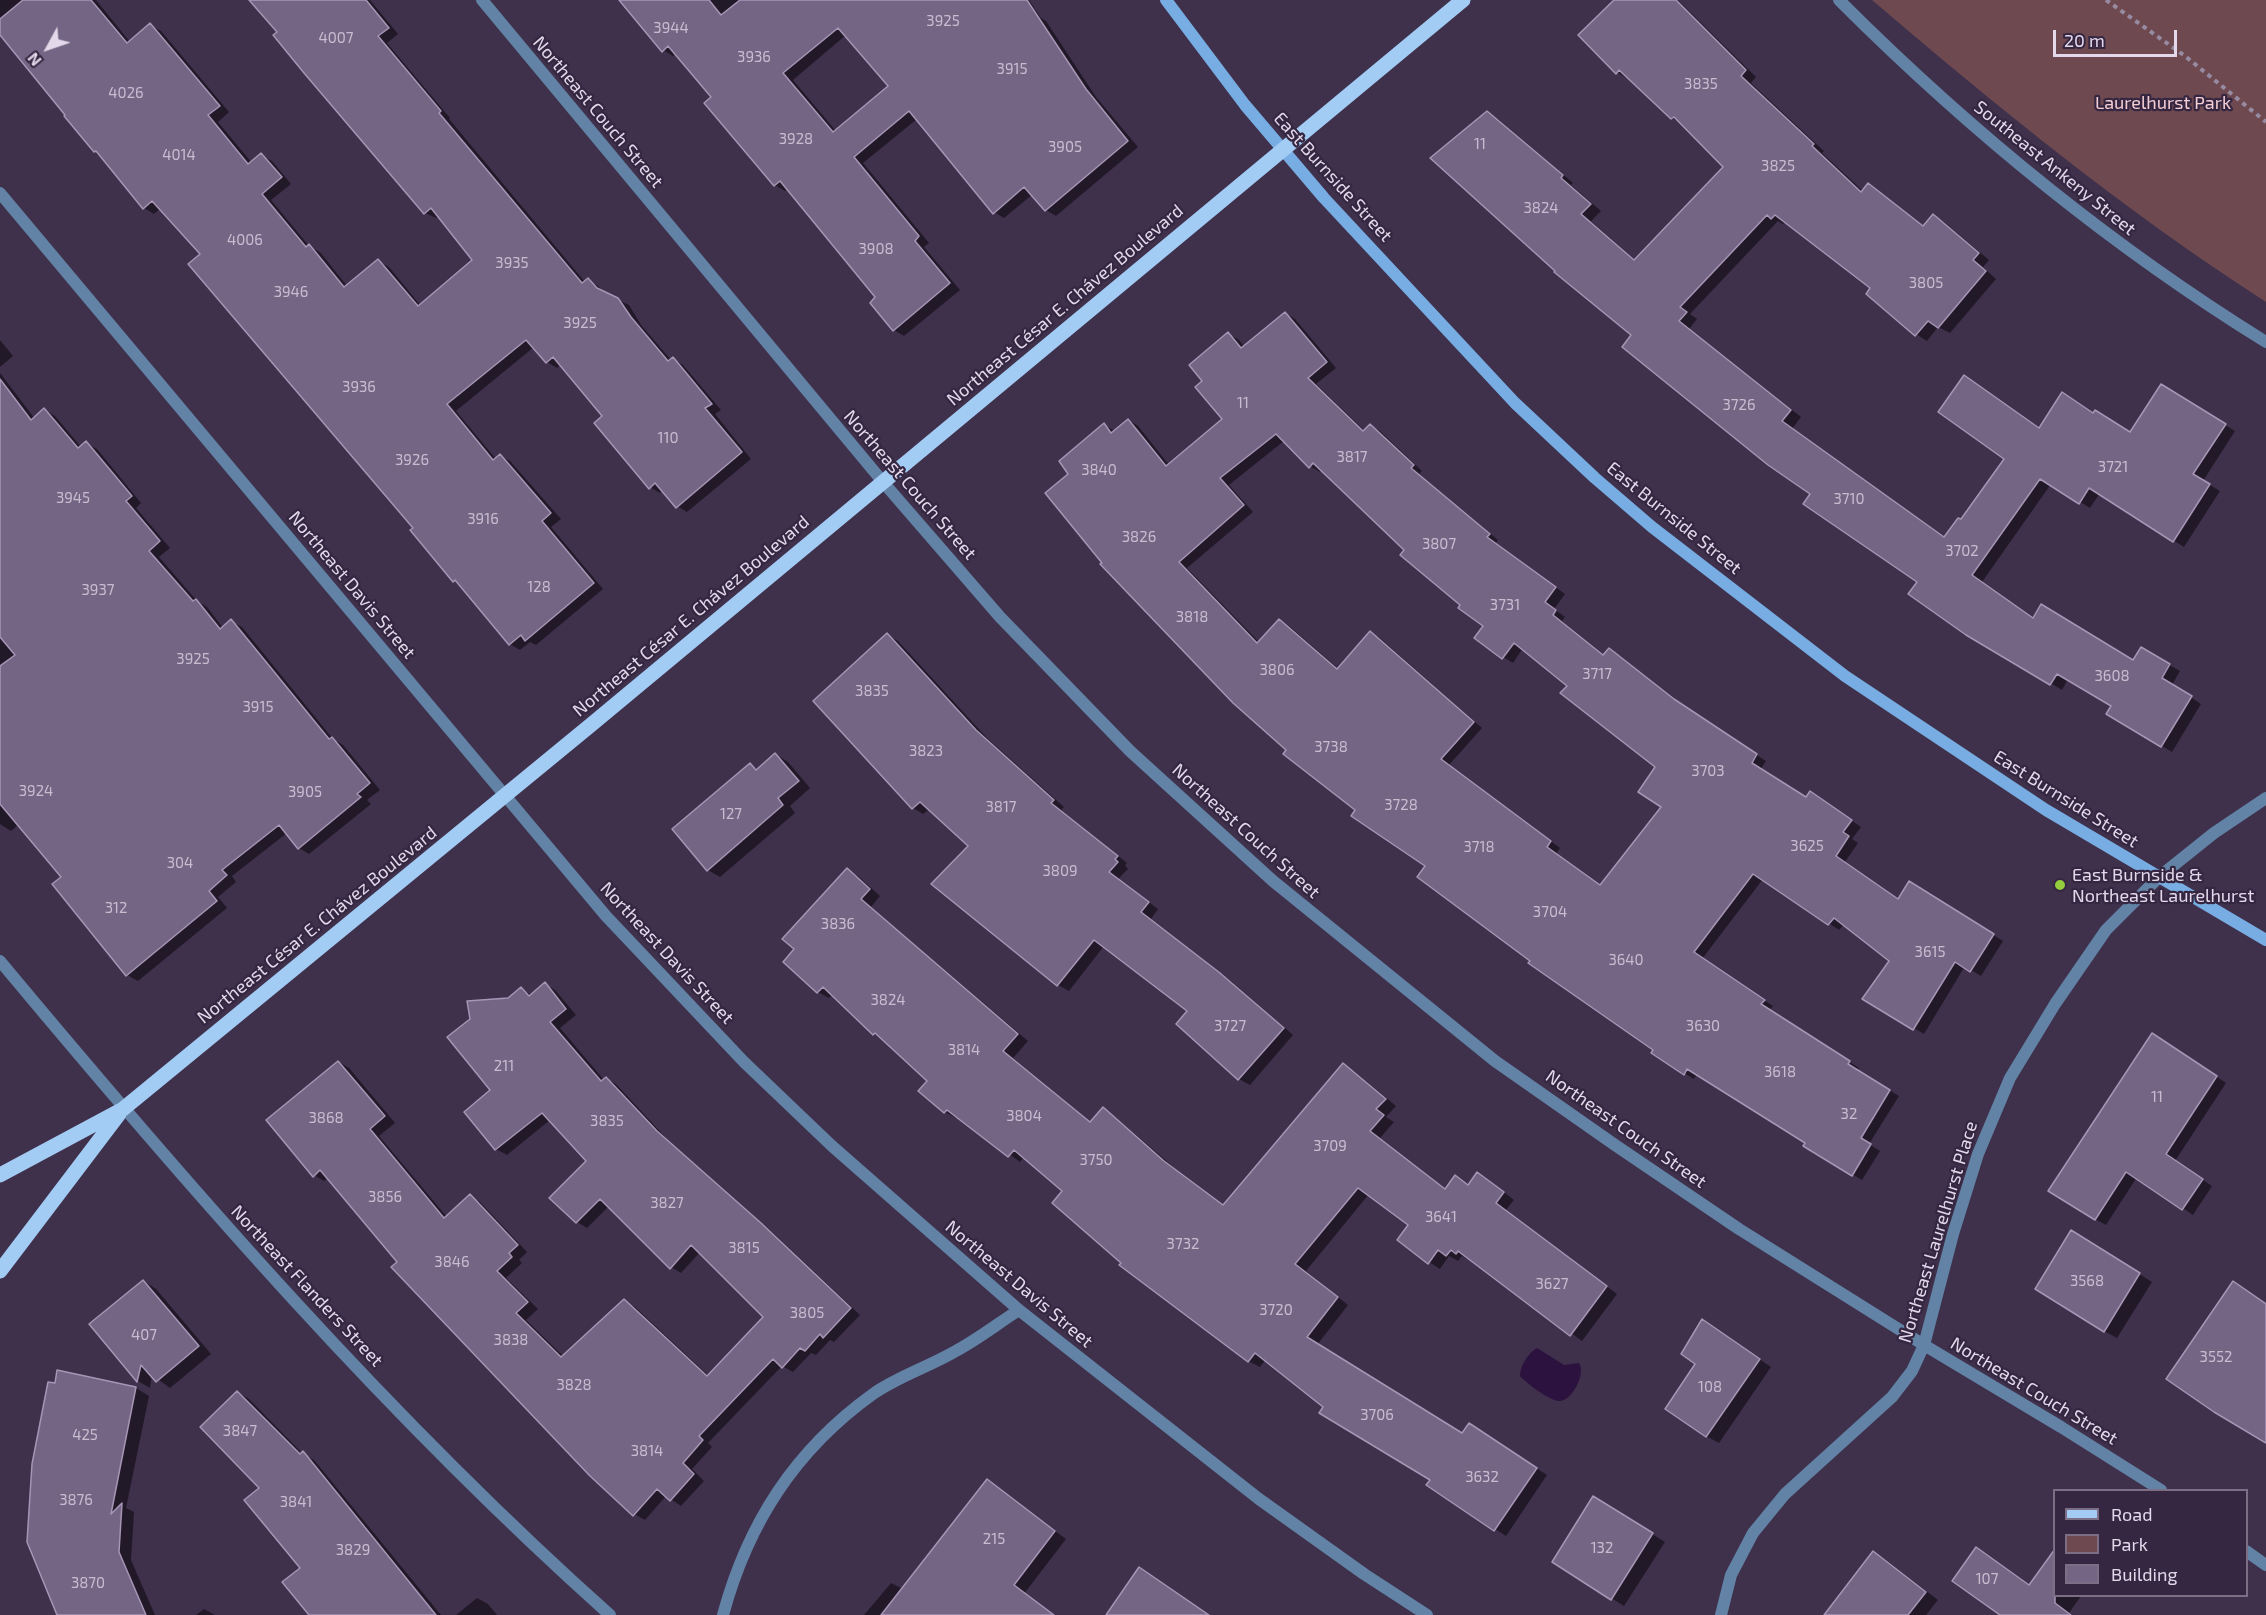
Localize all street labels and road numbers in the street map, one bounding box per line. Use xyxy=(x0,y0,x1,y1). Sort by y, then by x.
street label: Northeast Couch Street xyxy=(528,32,668,192)
street label: Southeast Ankeny Street xyxy=(1970,96,2140,240)
street label: East Burnside Street xyxy=(1269,108,1397,246)
street label: Northeast César E. Chávez Boulevard xyxy=(943,200,1187,410)
street label: Northeast Couch Street xyxy=(839,406,981,564)
street label: East Burnside Street xyxy=(1602,457,1746,579)
street label: Northeast Davis Street xyxy=(284,507,420,663)
street label: Northeast César E. Chávez Boulevard xyxy=(569,511,813,721)
street label: East Burnside Street xyxy=(1990,746,2142,852)
street label: Northeast Couch Street xyxy=(1168,759,1324,903)
street label: Northeast César E. Chávez Boulevard xyxy=(193,822,441,1028)
street label: Northeast Davis Street xyxy=(596,878,738,1028)
street label: Northeast Couch Street xyxy=(1542,1065,1710,1193)
street label: Northeast Laurelhurst Place xyxy=(1894,1119,1982,1345)
street label: Northeast Flanders Street xyxy=(227,1201,387,1371)
street label: Northeast Davis Street xyxy=(941,1216,1097,1352)
street label: Northeast Couch Street xyxy=(1947,1333,2121,1449)

